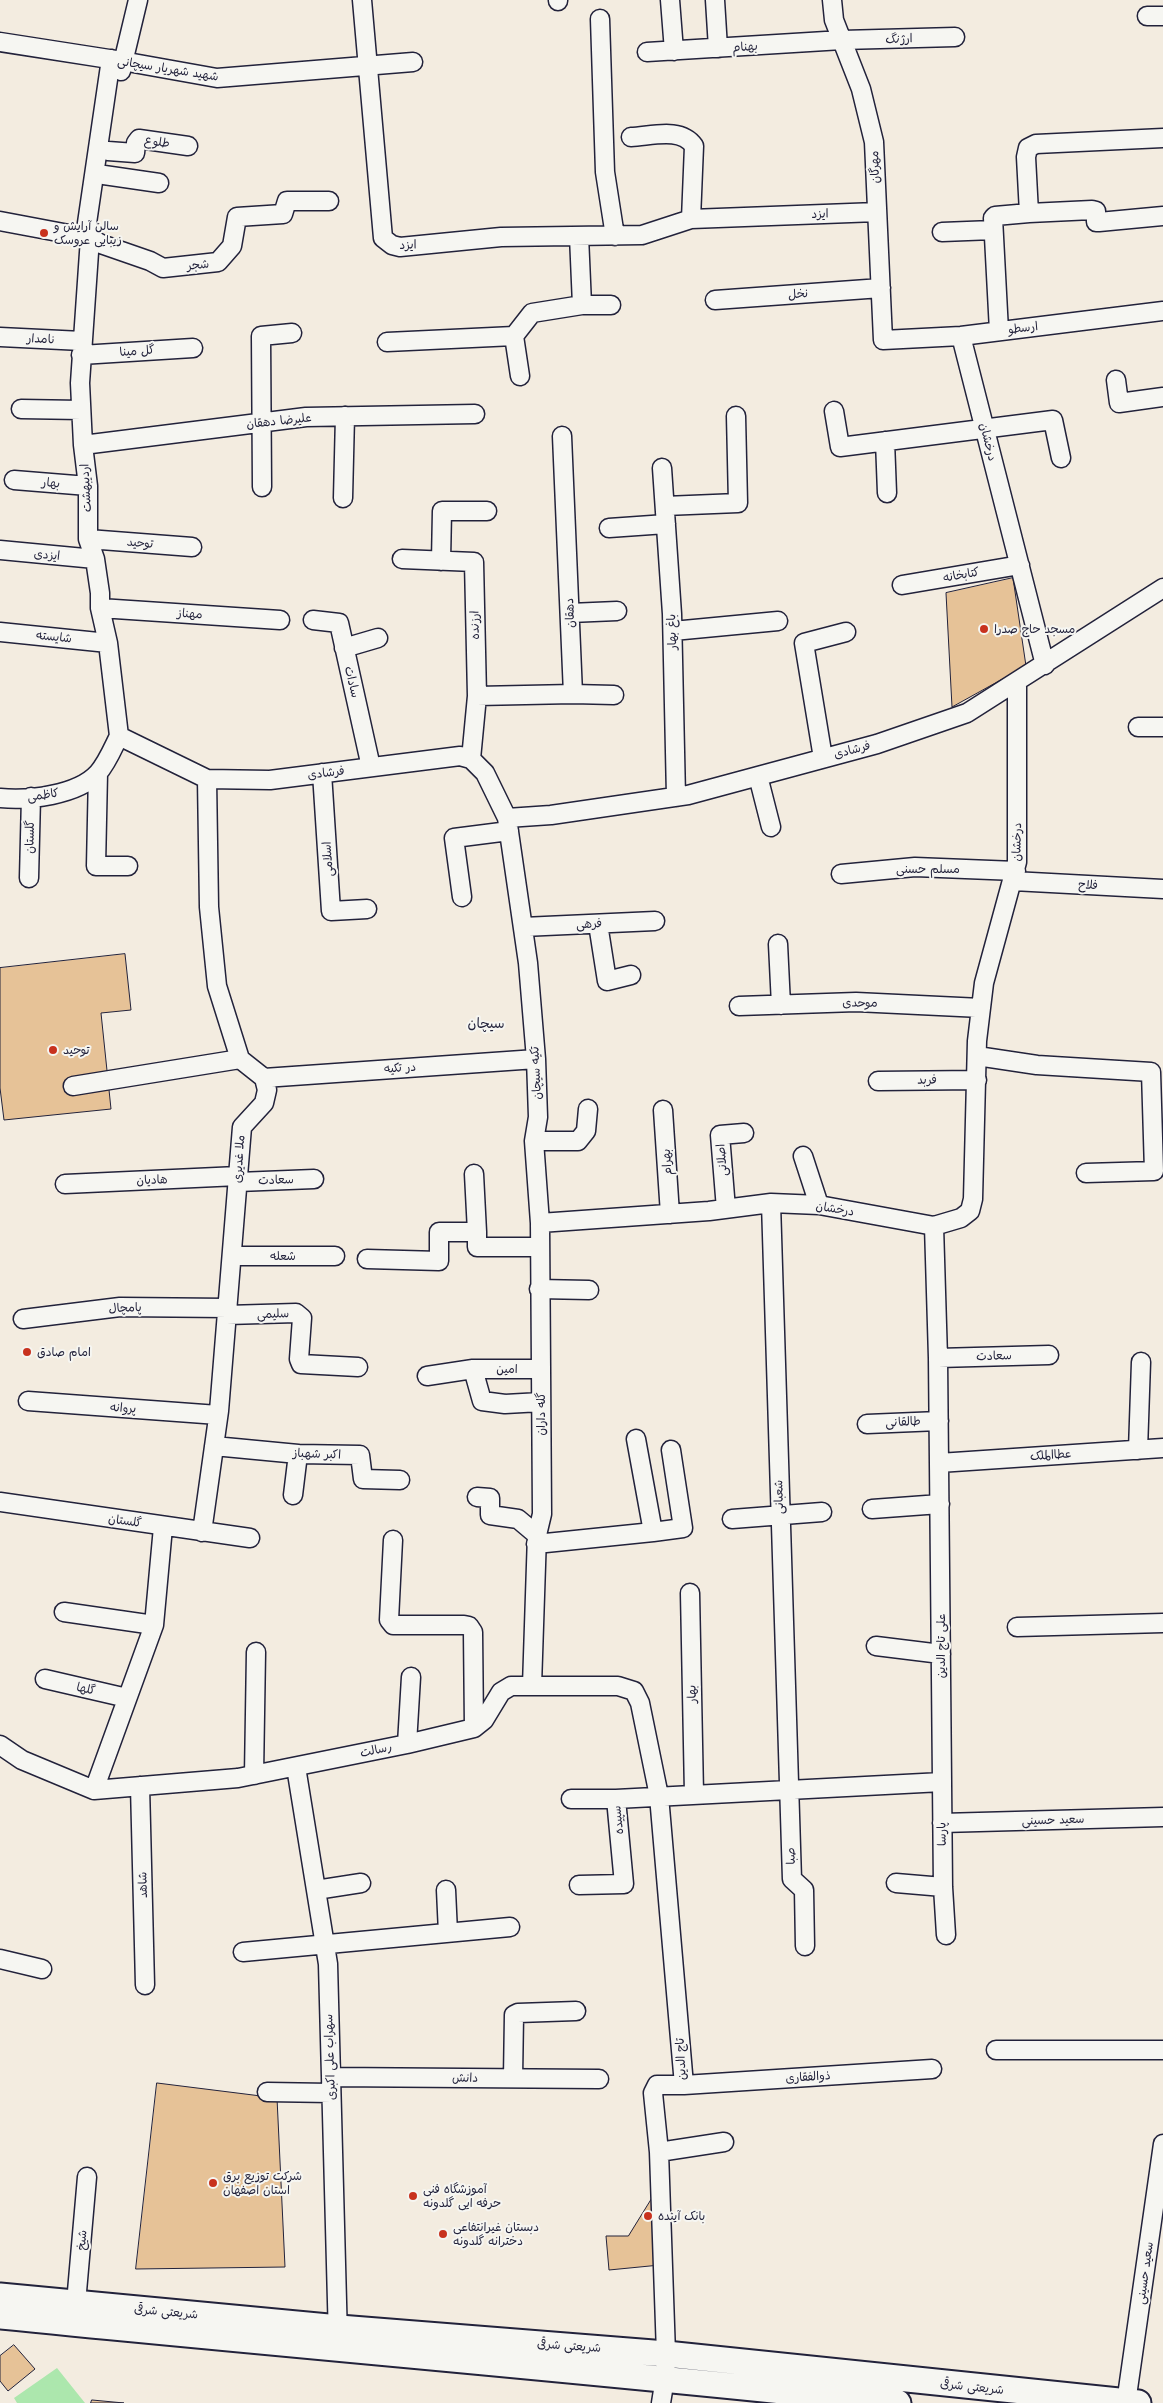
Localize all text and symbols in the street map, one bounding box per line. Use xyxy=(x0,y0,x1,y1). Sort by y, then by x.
street label: ارژنگ xyxy=(885,31,913,47)
street label: بهنام xyxy=(732,39,758,55)
street label: شهید شهریار سیچانی xyxy=(116,54,220,84)
street label: طلوع xyxy=(143,133,171,151)
street label: مهرگان xyxy=(867,150,883,184)
street label: ایزد xyxy=(811,207,829,221)
place label: سالن آرایش و زیبایی عروسک xyxy=(54,219,122,247)
marker: سالن آرایش و زیبایی عروسک xyxy=(38,227,50,239)
street label: ایزد xyxy=(399,238,417,252)
street label: شجر xyxy=(186,257,210,273)
street label: نخل xyxy=(788,286,808,302)
street label: ارسطو xyxy=(1007,319,1039,337)
street label: نامدار xyxy=(27,331,55,347)
street label: گل مینا xyxy=(119,343,155,359)
street label: علیرضا دهقان xyxy=(246,410,312,432)
street label: درخشان xyxy=(976,421,1000,463)
street label: اردیبهشت xyxy=(78,463,94,513)
street label: بهار xyxy=(41,475,61,491)
street label: توحید xyxy=(126,535,154,551)
street label: ایزدی xyxy=(33,547,61,563)
street label: کتابخانه xyxy=(942,565,980,585)
street label: دهقان xyxy=(562,598,578,628)
street label: مهناز xyxy=(177,606,203,622)
street label: ارزنده xyxy=(468,610,482,640)
street label: باغ بهار xyxy=(664,614,680,650)
place label: مسجد حاج صدرا xyxy=(994,622,1075,636)
marker: مسجد حاج صدرا xyxy=(978,623,990,635)
street label: شایسته xyxy=(35,628,73,646)
street label: سادات xyxy=(341,665,363,699)
street label: فرشادی xyxy=(832,738,872,762)
street label: فرشادی xyxy=(307,764,345,782)
street label: کاظمی xyxy=(26,786,60,804)
street label: گلستان xyxy=(23,820,37,854)
street label: درخشان xyxy=(1009,823,1025,861)
street label: اسلامی xyxy=(320,841,336,877)
street label: مسلم حسنی xyxy=(896,862,960,876)
street label: فلاح xyxy=(1078,877,1098,893)
street label: فرهی xyxy=(576,916,602,932)
street label: موحدی xyxy=(842,995,878,1011)
district label: سیچان xyxy=(467,1016,505,1032)
place label: توحید xyxy=(63,1043,90,1057)
marker: توحید xyxy=(47,1044,59,1056)
street label: تکیه سیچان xyxy=(527,1046,545,1100)
street label: در تکیه xyxy=(384,1060,416,1076)
street label: فربد xyxy=(917,1073,937,1087)
street label: ملا غدیری xyxy=(230,1134,248,1184)
street label: اصلانی xyxy=(713,1143,731,1177)
street label: بهرام xyxy=(659,1148,675,1176)
street label: هادیان xyxy=(136,1172,168,1188)
street label: سعادت xyxy=(258,1172,294,1188)
street label: درخشان xyxy=(815,1199,855,1219)
street label: شعله xyxy=(270,1249,296,1263)
street label: پامچال xyxy=(108,1300,142,1316)
street label: سلیمی xyxy=(257,1306,289,1322)
place label: امام صادق xyxy=(37,1345,91,1359)
marker: امام صادق xyxy=(21,1346,33,1358)
street label: سعادت xyxy=(976,1348,1012,1364)
street label: امین xyxy=(496,1362,518,1376)
street label: گله داران xyxy=(534,1392,548,1436)
street label: پروانه xyxy=(109,1400,137,1416)
street label: طالقانی xyxy=(885,1414,921,1430)
street label: اکبر شهباز xyxy=(293,1446,341,1462)
street label: عطاالملک xyxy=(1029,1446,1073,1464)
street label: شعبانی xyxy=(771,1480,787,1514)
street label: گلستان xyxy=(107,1512,143,1530)
street label: علی تاج الدین xyxy=(934,1614,948,1678)
street label: گلها xyxy=(75,1680,97,1698)
street label: بهار xyxy=(685,1685,699,1703)
street label: رسالت xyxy=(359,1740,393,1760)
street label: سپیده xyxy=(609,1805,627,1835)
street label: سعید حسینی xyxy=(1021,1812,1085,1828)
street label: پارسا xyxy=(935,1822,949,1846)
street label: صبا xyxy=(784,1847,798,1865)
street label: شاهد xyxy=(136,1872,150,1898)
street label: سهراب علی اکبری xyxy=(321,2014,339,2100)
street label: تاج الدین xyxy=(673,2038,689,2080)
street label: ذوالفقاری xyxy=(785,2068,831,2086)
street label: دانش xyxy=(452,2071,478,2085)
place label: شرکت توزیع برق استان اصفهان xyxy=(223,2169,302,2197)
marker: شرکت توزیع برق استان اصفهان xyxy=(207,2177,219,2189)
place label: آموزشگاه فنی حرفه ایی گلدونه xyxy=(423,2182,501,2210)
marker: آموزشگاه فنی حرفه ایی گلدونه xyxy=(407,2190,419,2202)
place label: بانک آینده xyxy=(658,2209,705,2223)
marker: بانک آینده xyxy=(642,2210,654,2222)
place label: دبستان غیرانتفاعی دخترانه گلدونه xyxy=(453,2220,539,2248)
marker: دبستان غیرانتفاعی دخترانه گلدونه xyxy=(437,2228,449,2240)
street label: شیخ xyxy=(74,2229,90,2251)
street label: سعید حسینی xyxy=(1133,2241,1157,2305)
street label: شریعتی شرقی xyxy=(133,2302,199,2322)
street label: شریعتی شرقی xyxy=(536,2337,602,2355)
street label: شریعتی شرقی xyxy=(939,2376,1005,2398)

